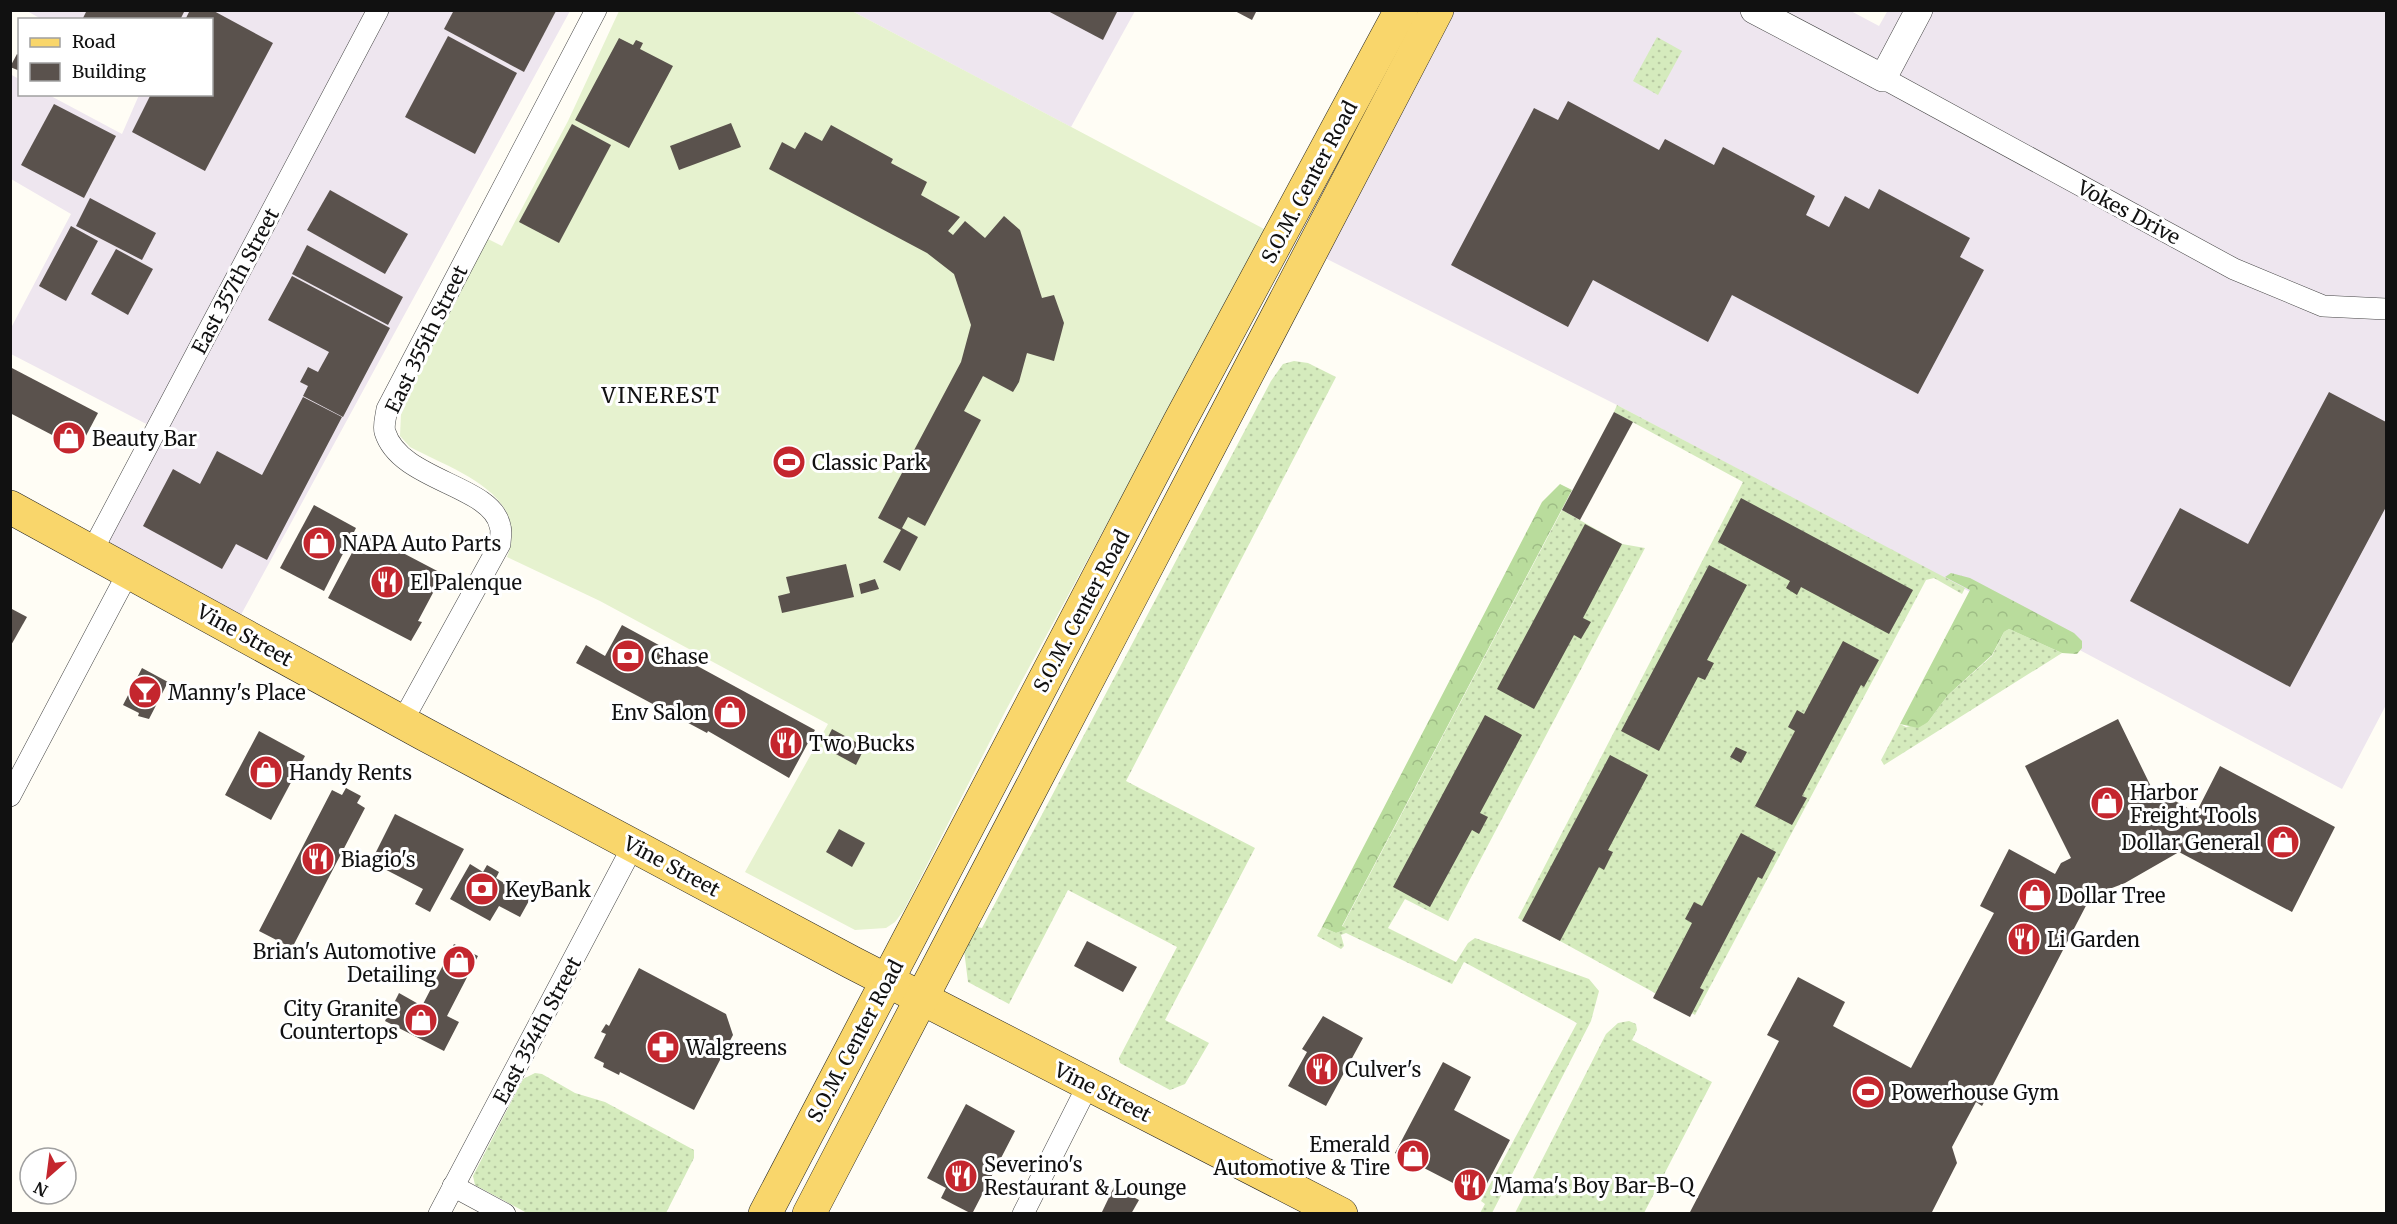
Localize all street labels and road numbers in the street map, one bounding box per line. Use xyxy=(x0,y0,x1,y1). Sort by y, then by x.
street label: S.O.M. Center Road xyxy=(1256,97,1362,267)
street label: Vokes Drive xyxy=(2072,174,2185,250)
street label: East 357th Street xyxy=(186,204,284,358)
street label: East 355th Street xyxy=(379,261,473,417)
street label: S.O.M. Center Road xyxy=(1028,526,1134,696)
street label: Vine Street xyxy=(192,598,297,672)
street label: Vine Street xyxy=(619,830,725,902)
street label: East 354th Street xyxy=(488,952,586,1108)
street label: S.O.M. Center Road xyxy=(802,956,908,1126)
street label: Vine Street xyxy=(1050,1057,1156,1127)

